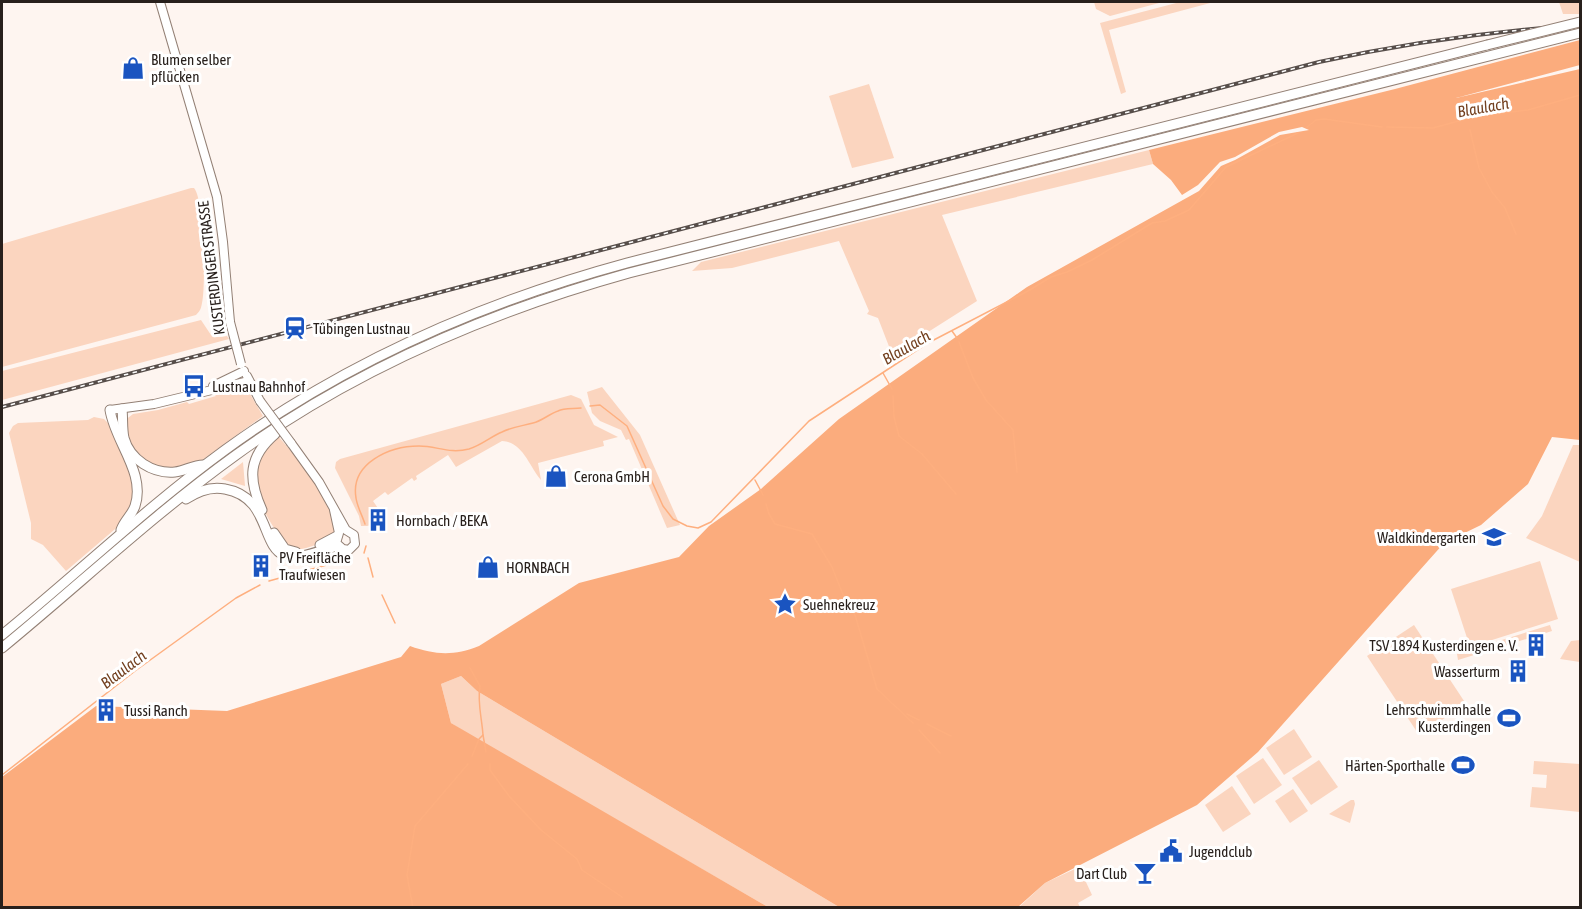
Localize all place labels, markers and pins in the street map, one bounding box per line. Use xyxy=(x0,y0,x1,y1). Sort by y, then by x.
place label: Blumen selber pflücken xyxy=(151,51,231,85)
shop icon: Blumen selber pflücken xyxy=(120,55,146,81)
station icon: Tübingen Lustnau xyxy=(282,315,308,341)
place label: Tübingen Lustnau xyxy=(313,320,410,337)
bus stop icon: Lustnau Bahnhof xyxy=(181,373,207,399)
place label: Lustnau Bahnhof xyxy=(212,378,305,395)
shop icon: Cerona GmbH xyxy=(543,463,569,489)
place label: Cerona GmbH xyxy=(574,468,650,485)
building icon: Hornbach / BEKA xyxy=(365,507,391,533)
place label: Hornbach / BEKA xyxy=(396,512,488,529)
school or university icon: Waldkindergarten xyxy=(1481,524,1507,550)
place label: Waldkindergarten xyxy=(1377,529,1476,546)
place label: PV Freifläche Traufwiesen xyxy=(279,549,351,583)
building icon: PV Freifläche Traufwiesen xyxy=(248,553,274,579)
shop icon: HORNBACH xyxy=(475,554,501,580)
place label: HORNBACH xyxy=(506,559,570,576)
place icon: Suehnekreuz xyxy=(772,591,798,617)
place label: Suehnekreuz xyxy=(803,596,876,613)
building icon: TSV 1894 Kusterdingen e. V. xyxy=(1523,632,1549,658)
place label: TSV 1894 Kusterdingen e. V. xyxy=(1369,637,1518,654)
building icon: Wasserturm xyxy=(1505,658,1531,684)
place label: Wasserturm xyxy=(1434,663,1500,680)
building icon: Tussi Ranch xyxy=(93,697,119,723)
place label: Lehrschwimmhalle Kusterdingen xyxy=(1386,701,1491,735)
place label: Tussi Ranch xyxy=(124,702,188,719)
sports icon: Lehrschwimmhalle Kusterdingen xyxy=(1496,705,1522,731)
sports icon: Härten-Sporthalle xyxy=(1450,752,1476,778)
place label: Härten-Sporthalle xyxy=(1345,757,1445,774)
public building icon: Jugendclub xyxy=(1158,838,1184,864)
place label: Jugendclub xyxy=(1189,843,1252,860)
bar icon: Dart Club xyxy=(1132,860,1158,886)
place label: Dart Club xyxy=(1076,865,1127,882)

